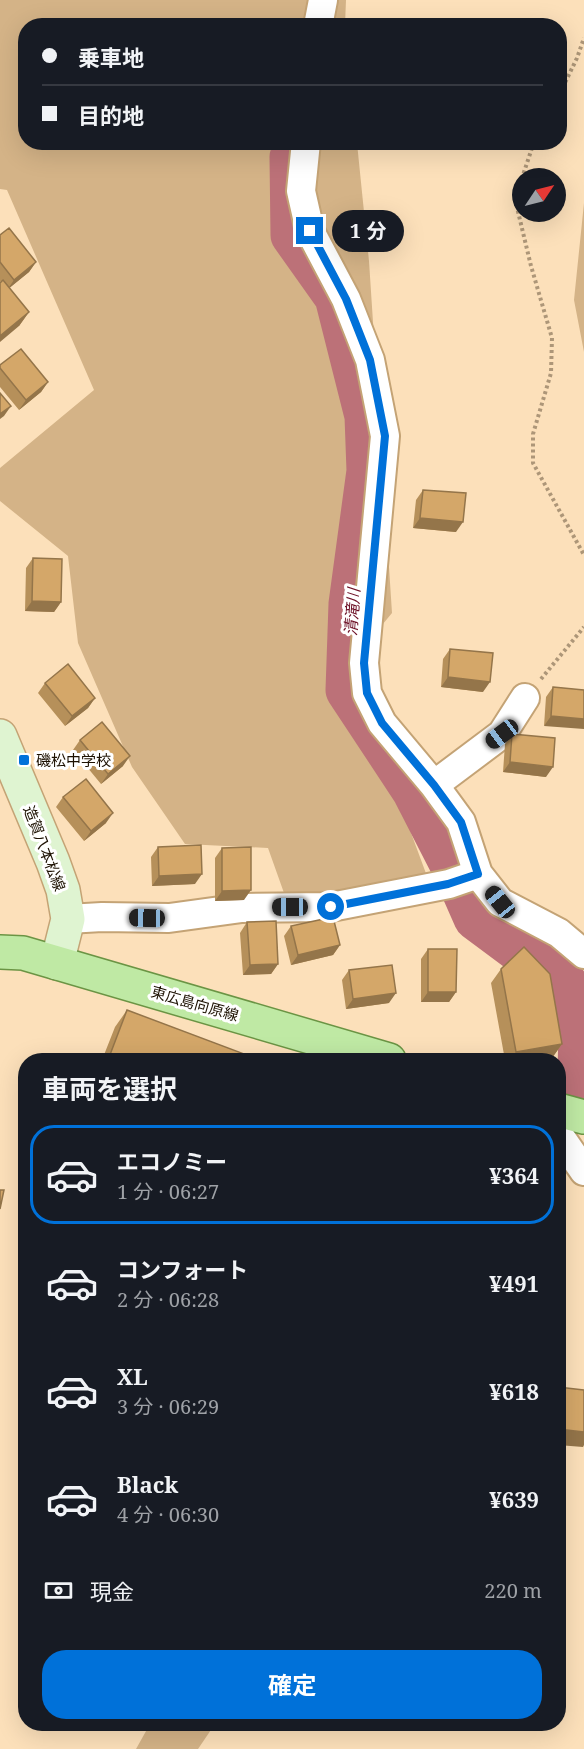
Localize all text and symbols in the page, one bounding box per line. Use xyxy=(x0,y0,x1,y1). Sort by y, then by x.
text: 乗車地 xyxy=(78,42,144,72)
text: 目的地 xyxy=(78,100,144,130)
north arrow xyxy=(512,168,566,222)
map controls xyxy=(512,168,566,222)
callout: 1 分 xyxy=(331,210,403,252)
route end xyxy=(296,217,323,244)
text: 1 分 xyxy=(350,217,386,244)
water label: 清滝川 xyxy=(339,585,365,637)
car xyxy=(482,716,522,752)
place label: 磯松中学校 xyxy=(36,750,111,770)
marker: 磯松中学校 xyxy=(17,753,31,767)
street label: 造賀八本松線 xyxy=(20,802,70,894)
car xyxy=(482,882,518,922)
route start xyxy=(317,893,344,920)
car xyxy=(272,898,308,916)
car xyxy=(129,909,165,927)
street label: 東広島向原線 xyxy=(149,981,241,1025)
text: 車両を選択 xyxy=(42,1070,177,1107)
text: エコノミー xyxy=(117,1146,227,1176)
icon: car xyxy=(45,1148,99,1202)
text: ¥364 xyxy=(489,1160,539,1190)
text: 1 分 · 06:27 xyxy=(117,1178,219,1205)
text: コンフォート xyxy=(117,1254,248,1284)
icon: car xyxy=(45,1256,99,1310)
text: ¥491 xyxy=(489,1268,539,1298)
text: 2 分 · 06:28 xyxy=(117,1286,219,1313)
text: XL xyxy=(117,1361,148,1391)
icon: car xyxy=(45,1364,99,1418)
text: ¥618 xyxy=(489,1376,539,1406)
text: 3 分 · 06:29 xyxy=(117,1393,219,1420)
text: Black xyxy=(117,1469,178,1499)
icon: car xyxy=(45,1472,99,1526)
text: ¥639 xyxy=(489,1484,539,1514)
text: 4 分 · 06:30 xyxy=(117,1501,219,1528)
icon: cash xyxy=(42,1574,75,1607)
text: 現金 xyxy=(90,1576,134,1606)
text: 220 m xyxy=(484,1577,542,1604)
button: 確定 xyxy=(42,1650,542,1719)

